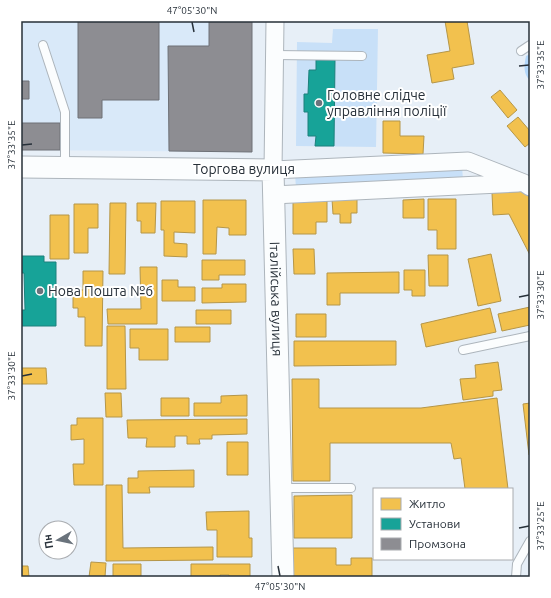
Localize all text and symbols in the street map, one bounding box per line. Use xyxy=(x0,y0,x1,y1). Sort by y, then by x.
text: 47°05'30"N xyxy=(167,5,217,16)
text: 37°33'35"E xyxy=(535,40,546,90)
place label: Головне слідче управління поліції xyxy=(327,87,447,119)
marker: Головне слідче управління поліції xyxy=(314,98,324,108)
text: 37°33'35"E xyxy=(6,120,17,170)
street label: Торгова вулиця xyxy=(193,161,295,177)
street label: Італійська вулиця xyxy=(267,241,286,357)
text: 37°33'30"E xyxy=(535,270,546,320)
place label: Нова Пошта №6 xyxy=(48,283,153,299)
marker: Нова Пошта №6 xyxy=(35,286,45,296)
text: 37°33'30"E xyxy=(6,351,17,401)
legend xyxy=(373,488,513,560)
text: Житло xyxy=(409,497,446,510)
text: 37°33'25"E xyxy=(535,501,546,551)
text: Установи xyxy=(409,517,460,530)
north arrow xyxy=(38,520,78,560)
text: Пн xyxy=(41,534,55,550)
text: Промзона xyxy=(409,537,466,550)
text: 47°05'30"N xyxy=(255,581,305,592)

